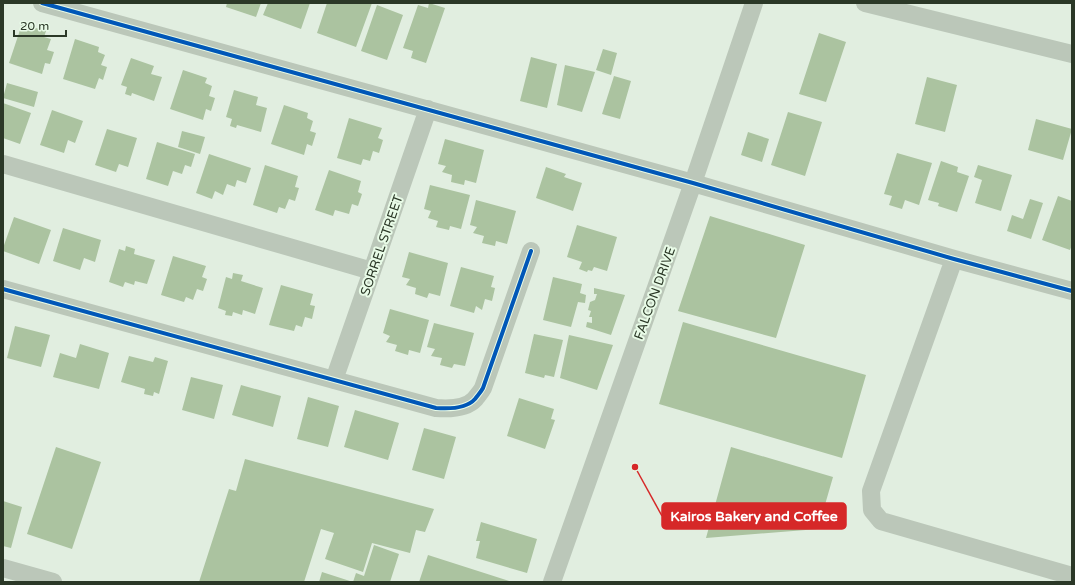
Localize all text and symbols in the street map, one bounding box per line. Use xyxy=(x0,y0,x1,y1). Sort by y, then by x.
scale bar xyxy=(14,12,66,38)
text: 20 m xyxy=(20,19,49,33)
street label: SORREL STREET xyxy=(357,193,407,298)
street label: FALCON DRIVE xyxy=(631,245,679,342)
callout: Kairos Bakery and Coffee xyxy=(662,503,846,529)
text: Kairos Bakery and Coffee xyxy=(670,508,838,525)

